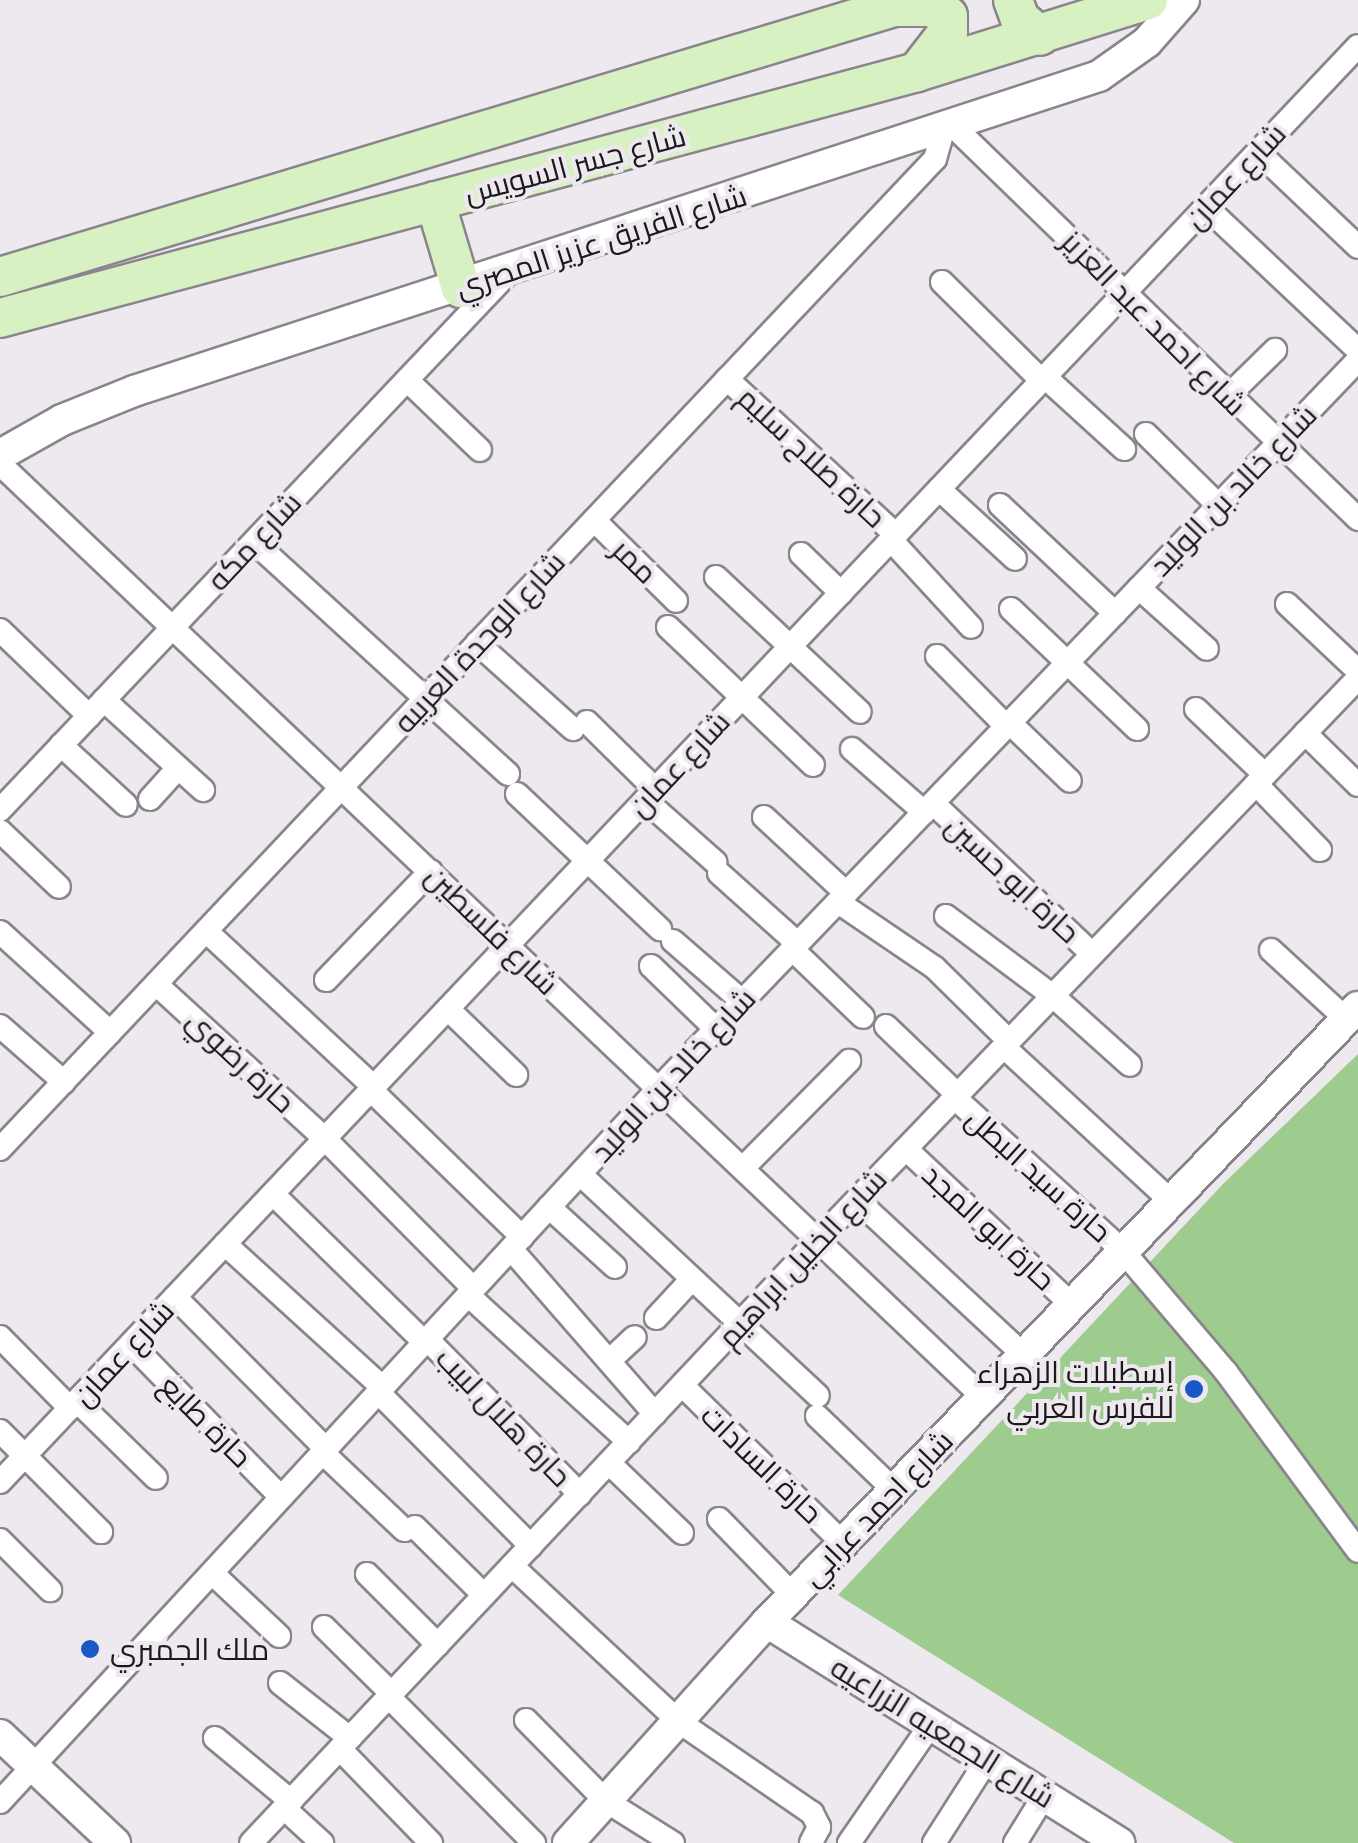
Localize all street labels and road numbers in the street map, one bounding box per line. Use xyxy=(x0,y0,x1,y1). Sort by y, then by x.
street label: شارع عمان xyxy=(1177,115,1293,237)
street label: شارع جسر السويس xyxy=(460,117,690,211)
street label: شارع الفريق عزيز المصري xyxy=(451,177,751,305)
street label: شارع احمد عبد العزيز xyxy=(1054,223,1254,423)
street label: حارة صلاح سليم xyxy=(730,379,894,535)
street label: شارع خالد بن الوليد xyxy=(1142,397,1324,583)
street label: شارع مكه xyxy=(199,484,309,598)
street label: ممر xyxy=(605,531,665,591)
street label: شارع الوحدة العربيه xyxy=(386,544,572,740)
street label: شارع عمان xyxy=(621,703,737,825)
street label: حارة ابو حسين xyxy=(938,808,1088,950)
street label: شارع فلسطين xyxy=(418,858,566,1002)
street label: شارع خالد بن الوليد xyxy=(583,981,763,1169)
street label: حارة رضوي xyxy=(180,1002,302,1120)
street label: حارة سيد البطل xyxy=(959,1100,1119,1250)
street label: حارة ابو المجد xyxy=(915,1156,1063,1298)
street label: شارع الخليل ابراهيم xyxy=(710,1161,894,1355)
street label: شارع عمان xyxy=(65,1292,181,1414)
street label: حارة هلال لبيب xyxy=(429,1340,579,1494)
street label: حارة طايع xyxy=(152,1367,260,1475)
street label: حارة السادات xyxy=(694,1397,830,1531)
street label: شارع احمد عرابي xyxy=(794,1423,960,1593)
street label: شارع الجمعيه الزراعيه xyxy=(824,1649,1062,1815)

